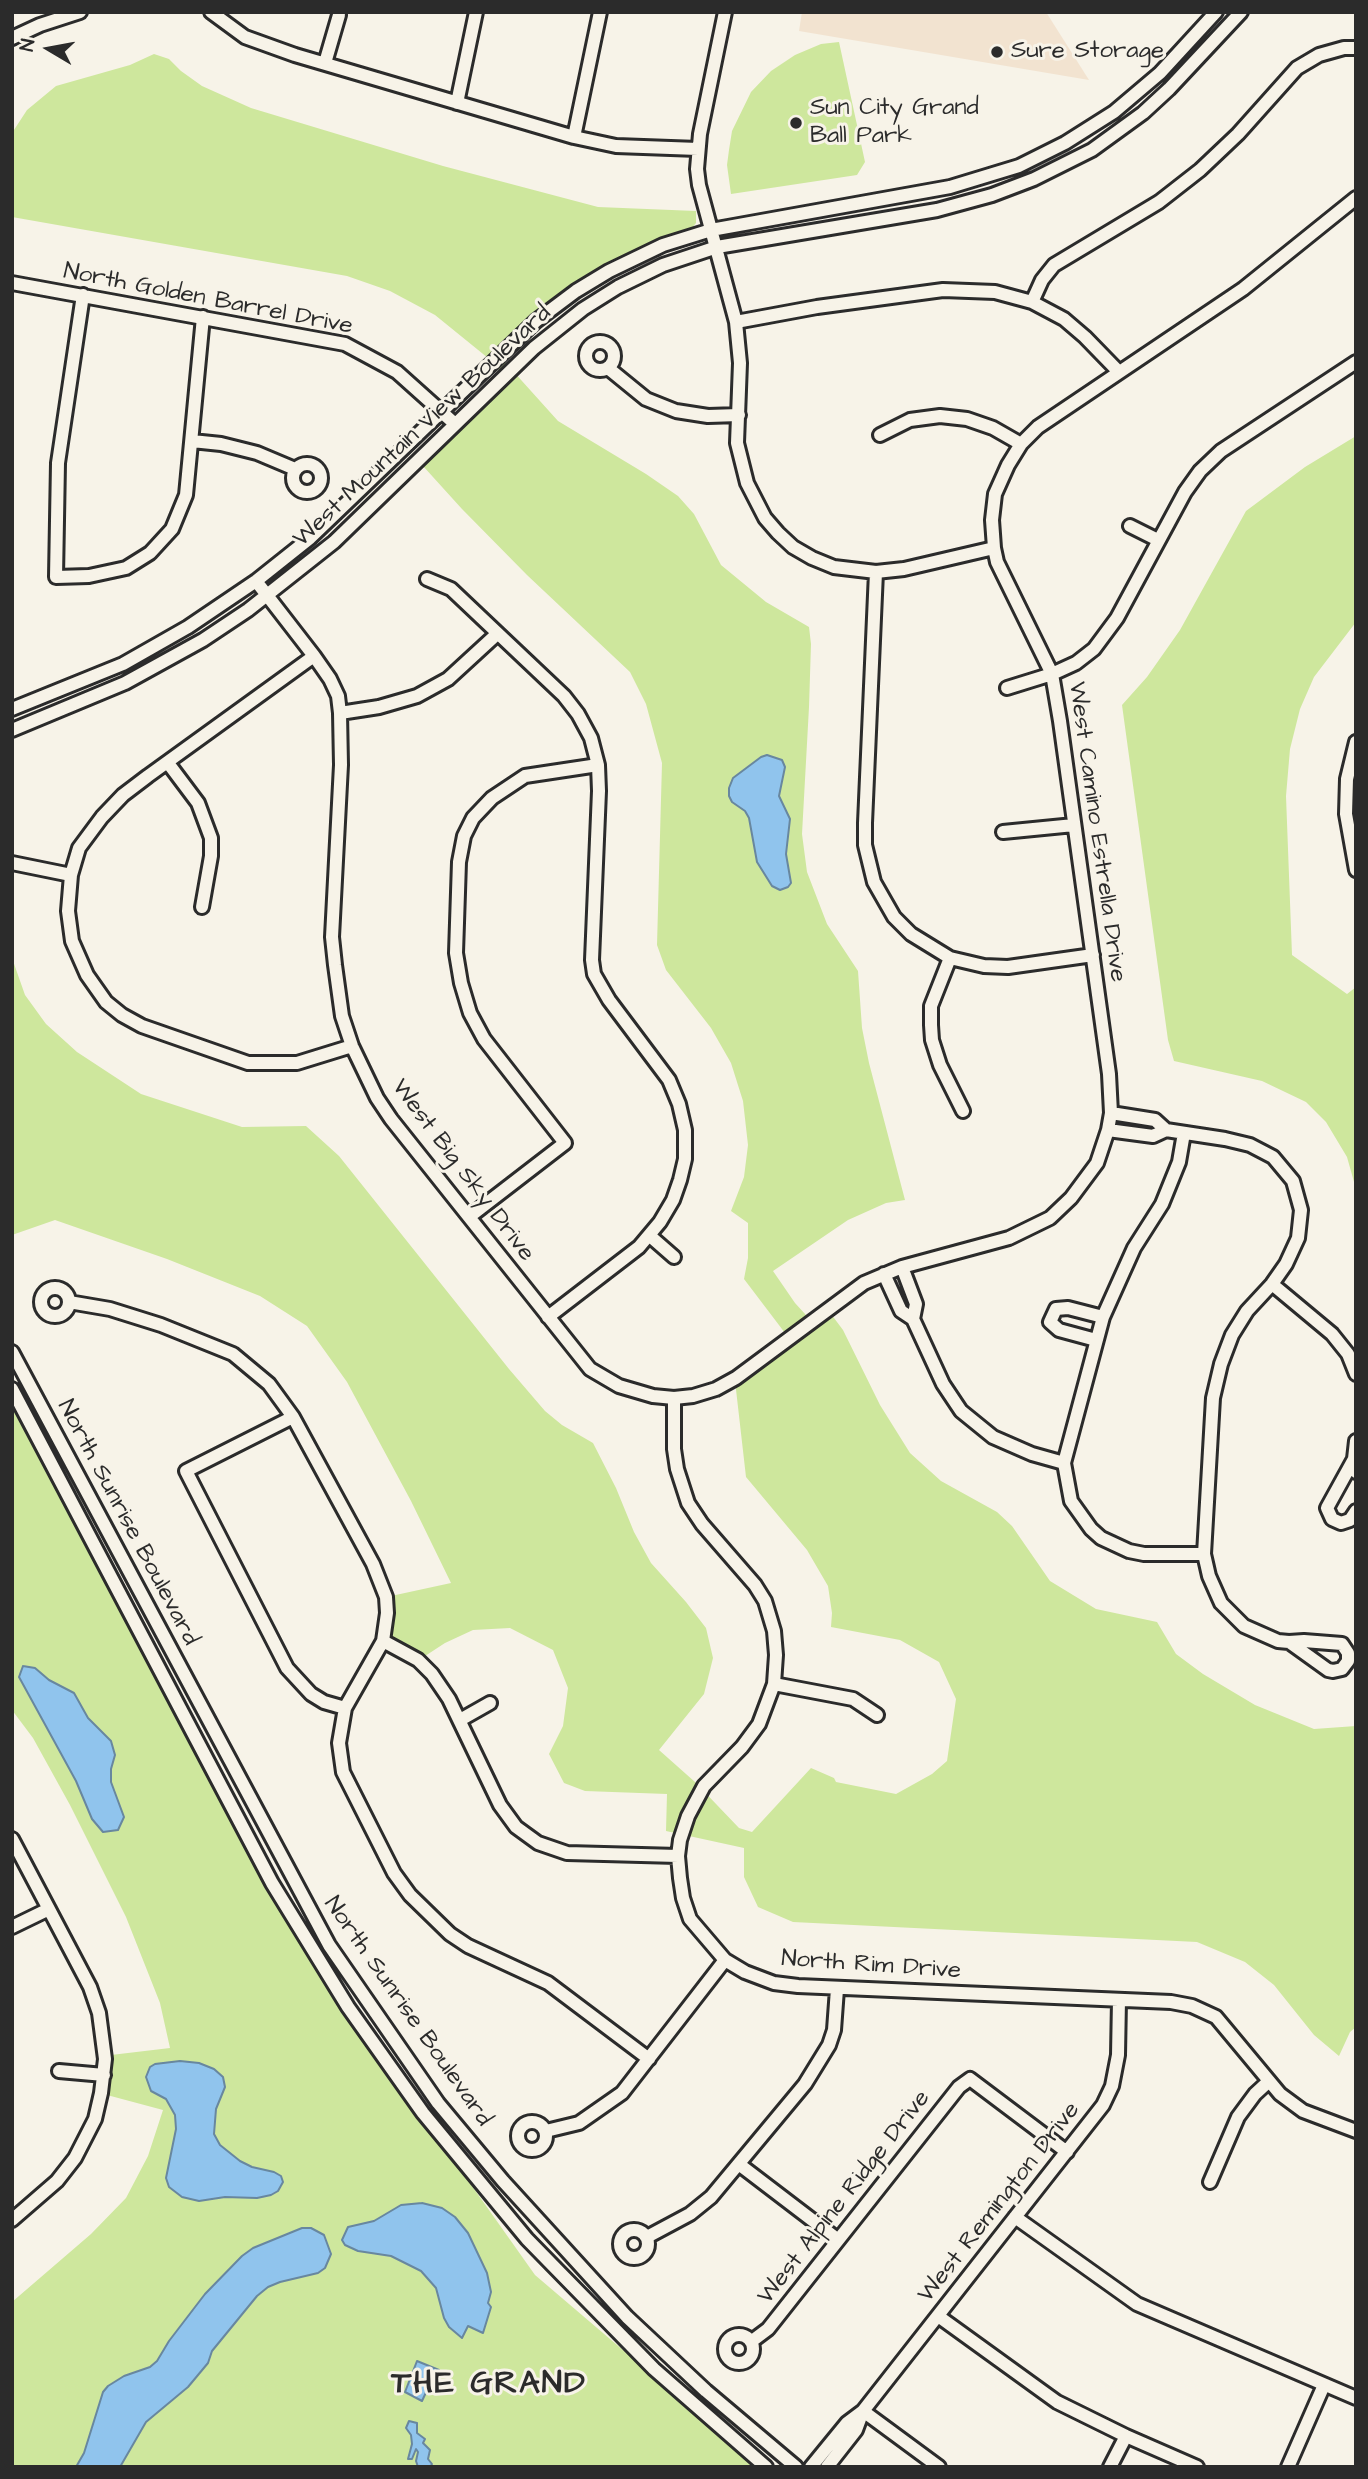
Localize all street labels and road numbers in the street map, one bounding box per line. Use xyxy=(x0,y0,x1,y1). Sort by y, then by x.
street label: North Golden Barrel Drive xyxy=(61,258,355,342)
street label: West Mountain View Boulevard xyxy=(288,300,558,554)
street label: West Camino Estrella Drive xyxy=(1061,680,1131,984)
street label: West Big Sky Drive xyxy=(384,1074,540,1268)
street label: North Sunrise Boulevard xyxy=(50,1395,204,1651)
street label: North Sunrise Boulevard xyxy=(317,1892,497,2132)
street label: North Rim Drive xyxy=(780,1945,962,1987)
street label: West Alpine Ridge Drive xyxy=(753,2085,937,2311)
street label: West Remington Drive xyxy=(913,2097,1087,2309)

